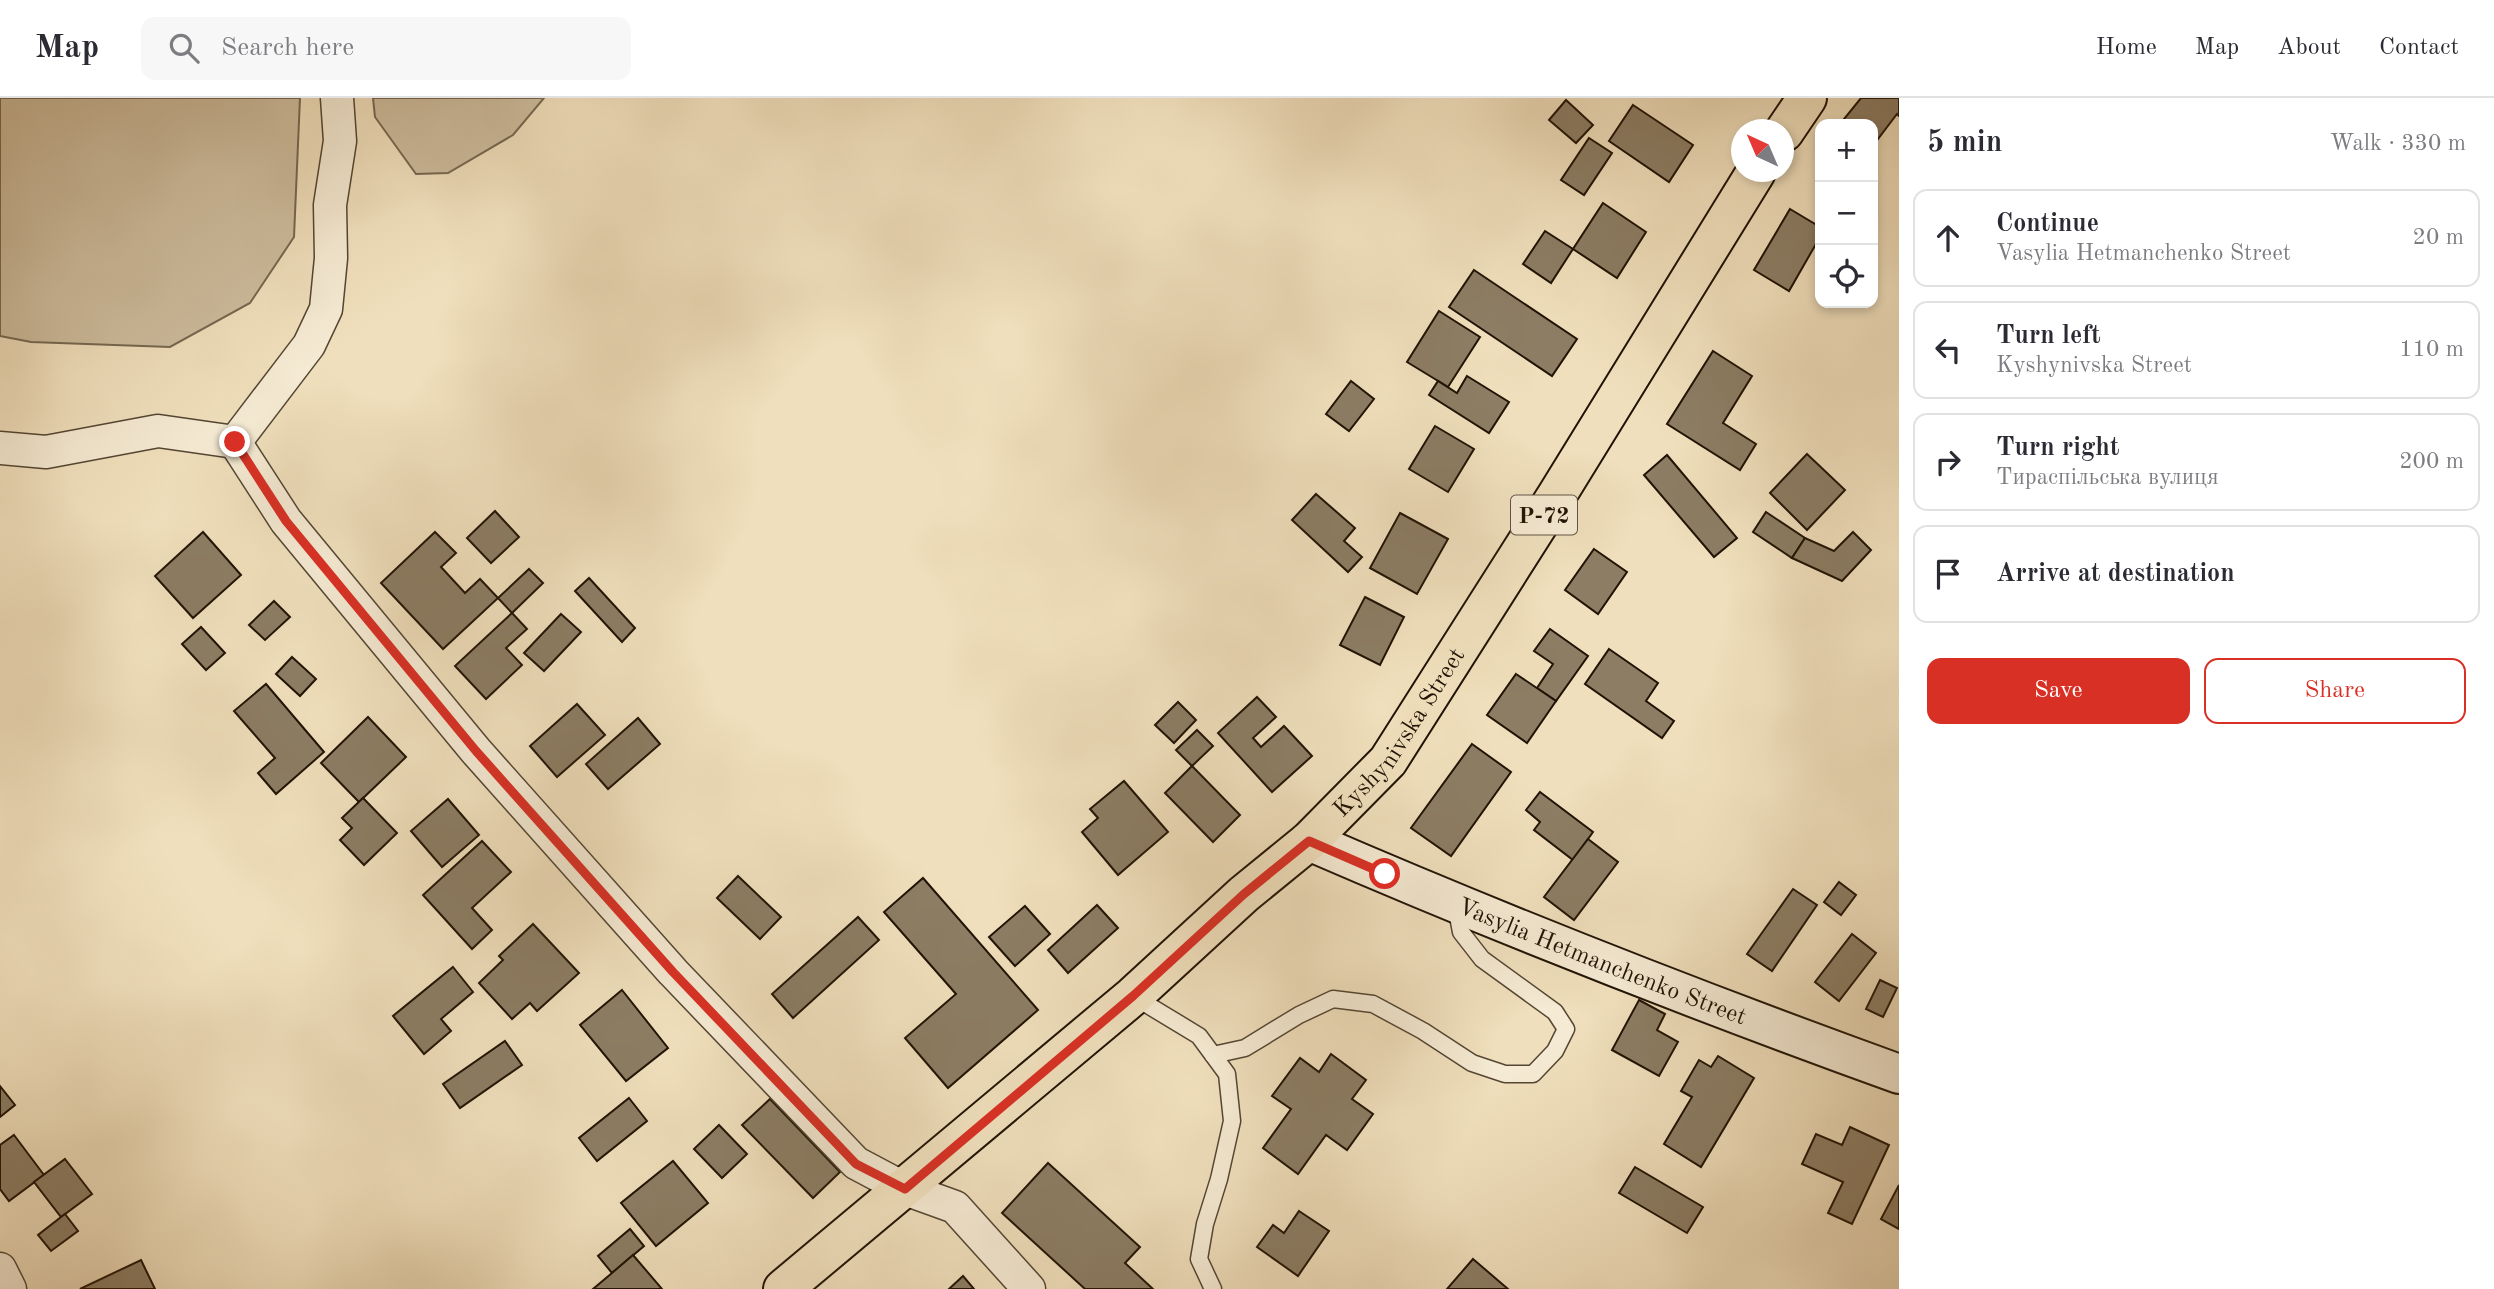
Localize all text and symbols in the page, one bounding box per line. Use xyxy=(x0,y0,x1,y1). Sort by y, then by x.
search box xyxy=(141,17,631,80)
icon: search xyxy=(165,29,203,67)
text: Map xyxy=(35,32,99,65)
text: Search here xyxy=(221,35,354,61)
text: Home xyxy=(2096,36,2157,60)
text: Map xyxy=(2195,36,2239,60)
text: About xyxy=(2277,36,2341,60)
text: Contact xyxy=(2379,36,2459,60)
north arrow xyxy=(1731,119,1794,182)
map controls xyxy=(1815,119,1878,308)
button: + xyxy=(1815,119,1878,182)
text: 5 min xyxy=(1927,128,2002,158)
text: Walk · 330 m xyxy=(2330,132,2466,155)
button: − xyxy=(1815,182,1878,245)
text: Continue xyxy=(1996,211,2099,237)
icon: ahead xyxy=(1929,219,1967,257)
text: 20 m xyxy=(2413,226,2464,249)
text: Vasylia Hetmanchenko Street xyxy=(1996,242,2291,265)
button: locate xyxy=(1815,245,1878,308)
text: Turn left xyxy=(1996,323,2101,349)
icon: left xyxy=(1929,331,1967,369)
text: 110 m xyxy=(2399,338,2464,361)
text: Kyshynivska Street xyxy=(1996,354,2192,377)
route end xyxy=(219,426,250,457)
text: Turn right xyxy=(1996,435,2119,461)
icon: right xyxy=(1929,443,1967,481)
text: 200 m xyxy=(2399,450,2464,473)
text: Тираспільська вулиця xyxy=(1996,466,2219,489)
road number: Р-72 xyxy=(1511,496,1577,534)
icon: arrive xyxy=(1929,555,1967,593)
text: Arrive at destination xyxy=(1996,561,2235,587)
street label: Kyshynivska Street xyxy=(1330,644,1470,823)
button: Save xyxy=(1927,658,2190,724)
button: Share xyxy=(2204,658,2466,724)
route start xyxy=(1369,858,1400,889)
street label: Vasylia Hetmanchenko Street xyxy=(1454,895,1749,1030)

